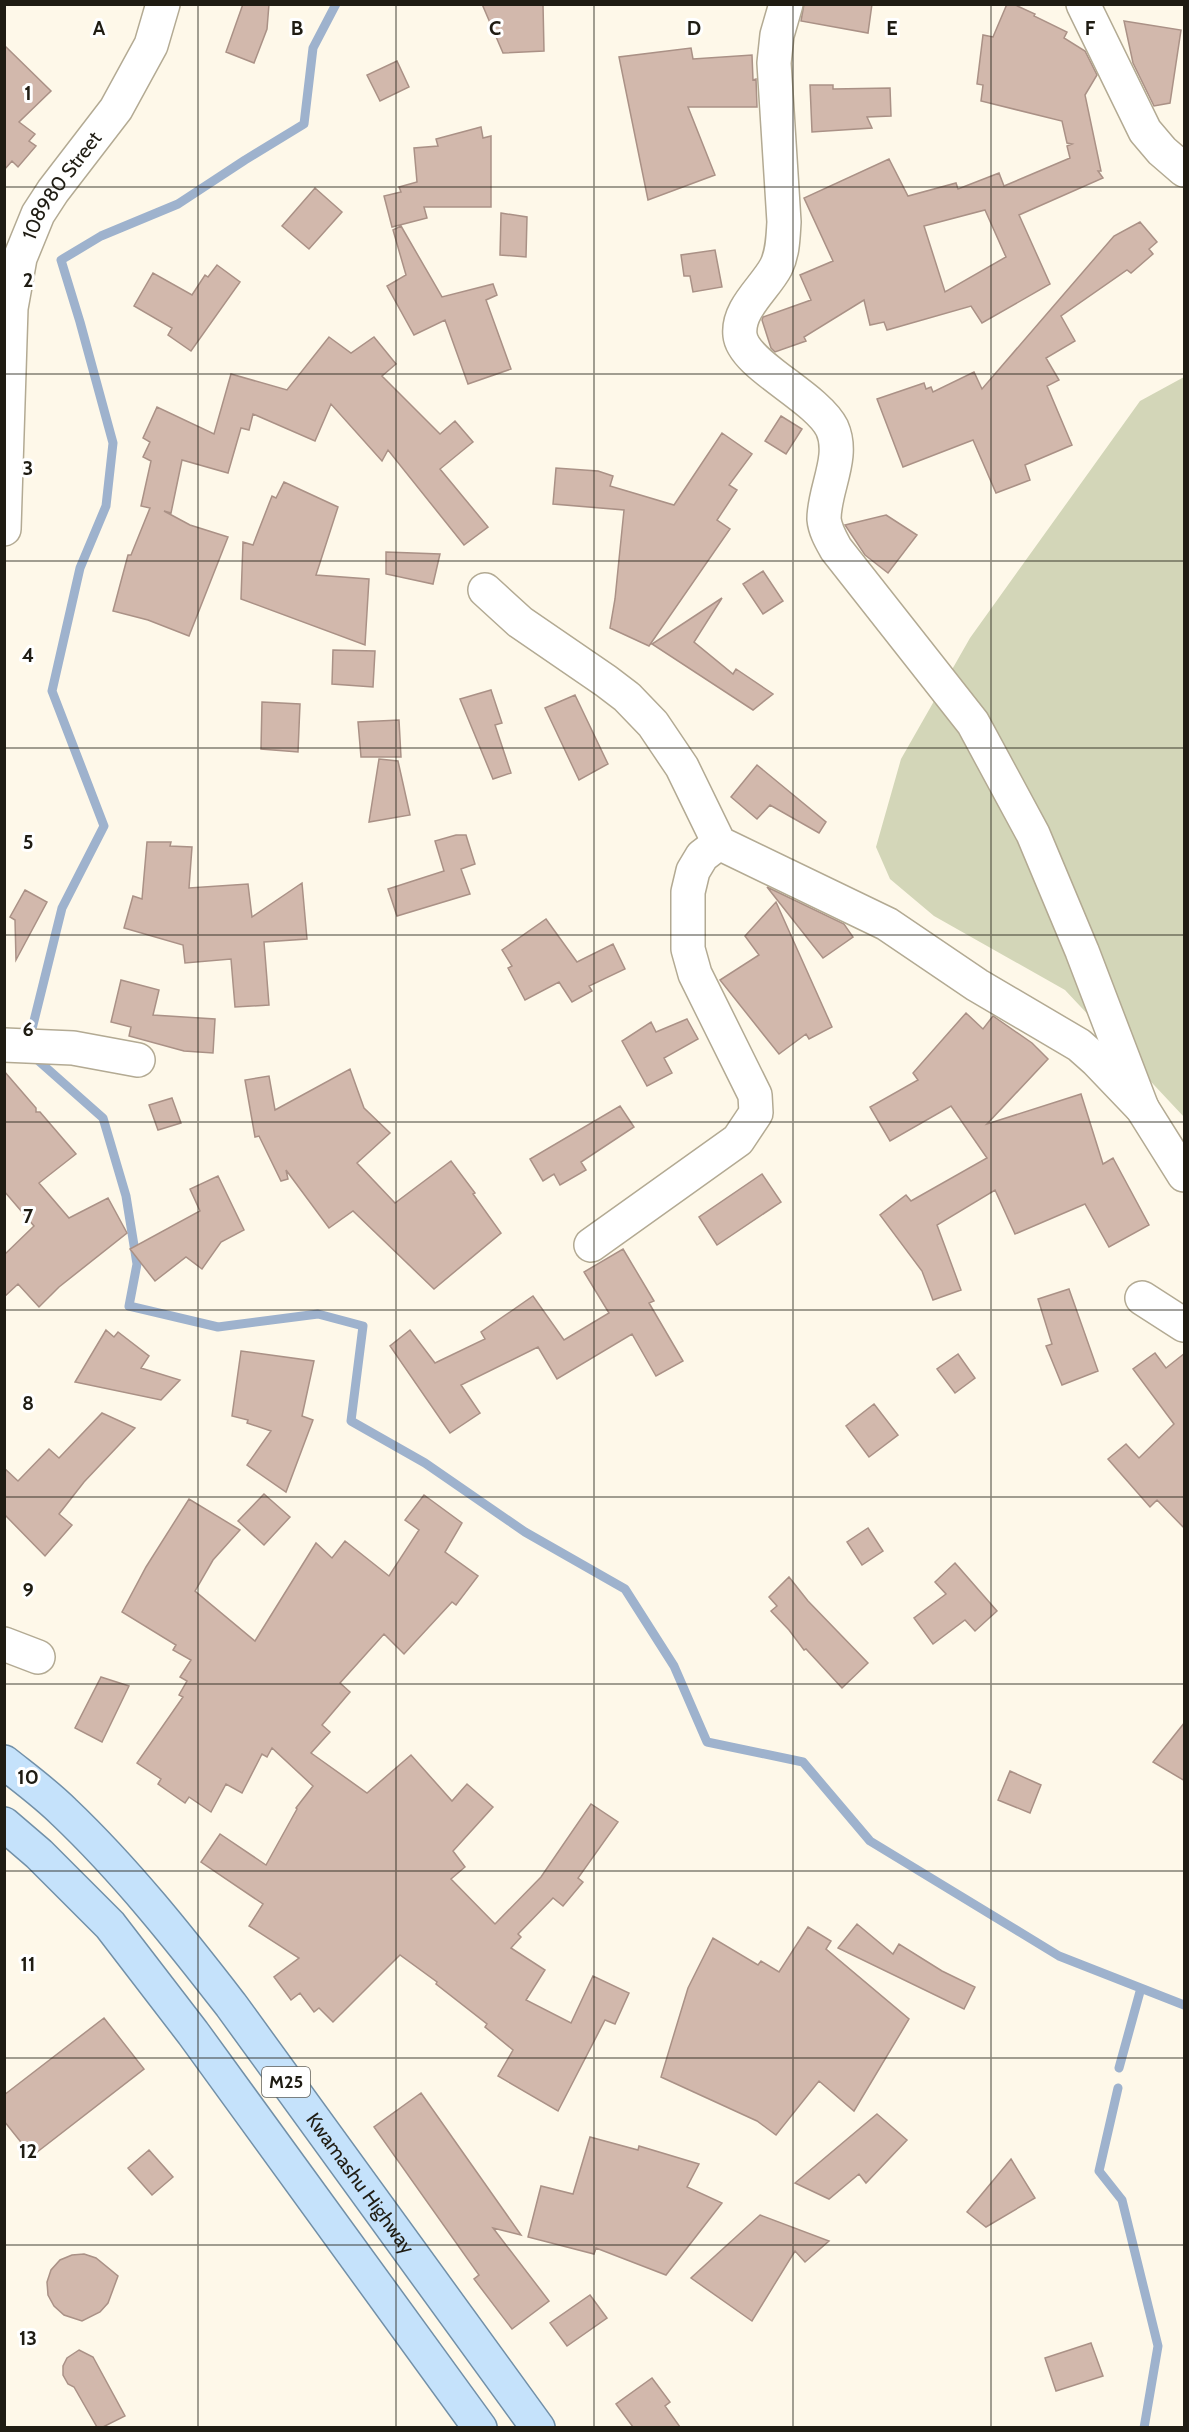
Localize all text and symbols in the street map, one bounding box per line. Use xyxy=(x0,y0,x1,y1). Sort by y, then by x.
text: A xyxy=(93,16,106,40)
text: B xyxy=(291,16,303,40)
text: C xyxy=(489,16,501,40)
text: D xyxy=(687,16,701,40)
text: E xyxy=(886,16,898,40)
text: F xyxy=(1085,16,1096,40)
text: 1 xyxy=(24,81,32,105)
street label: 108980 Street xyxy=(17,126,107,243)
text: 2 xyxy=(23,268,33,292)
text: 3 xyxy=(23,456,33,480)
text: 4 xyxy=(22,643,34,667)
text: 5 xyxy=(23,830,33,854)
text: 6 xyxy=(22,1017,34,1041)
text: 7 xyxy=(23,1204,34,1228)
text: 8 xyxy=(22,1391,34,1415)
text: 9 xyxy=(22,1578,34,1602)
text: 10 xyxy=(17,1765,39,1789)
text: 11 xyxy=(21,1952,35,1976)
road number: M25 xyxy=(262,2067,310,2097)
street label: Kwamashu Highway xyxy=(301,2108,420,2259)
text: 12 xyxy=(19,2139,37,2163)
text: 13 xyxy=(19,2326,37,2350)

